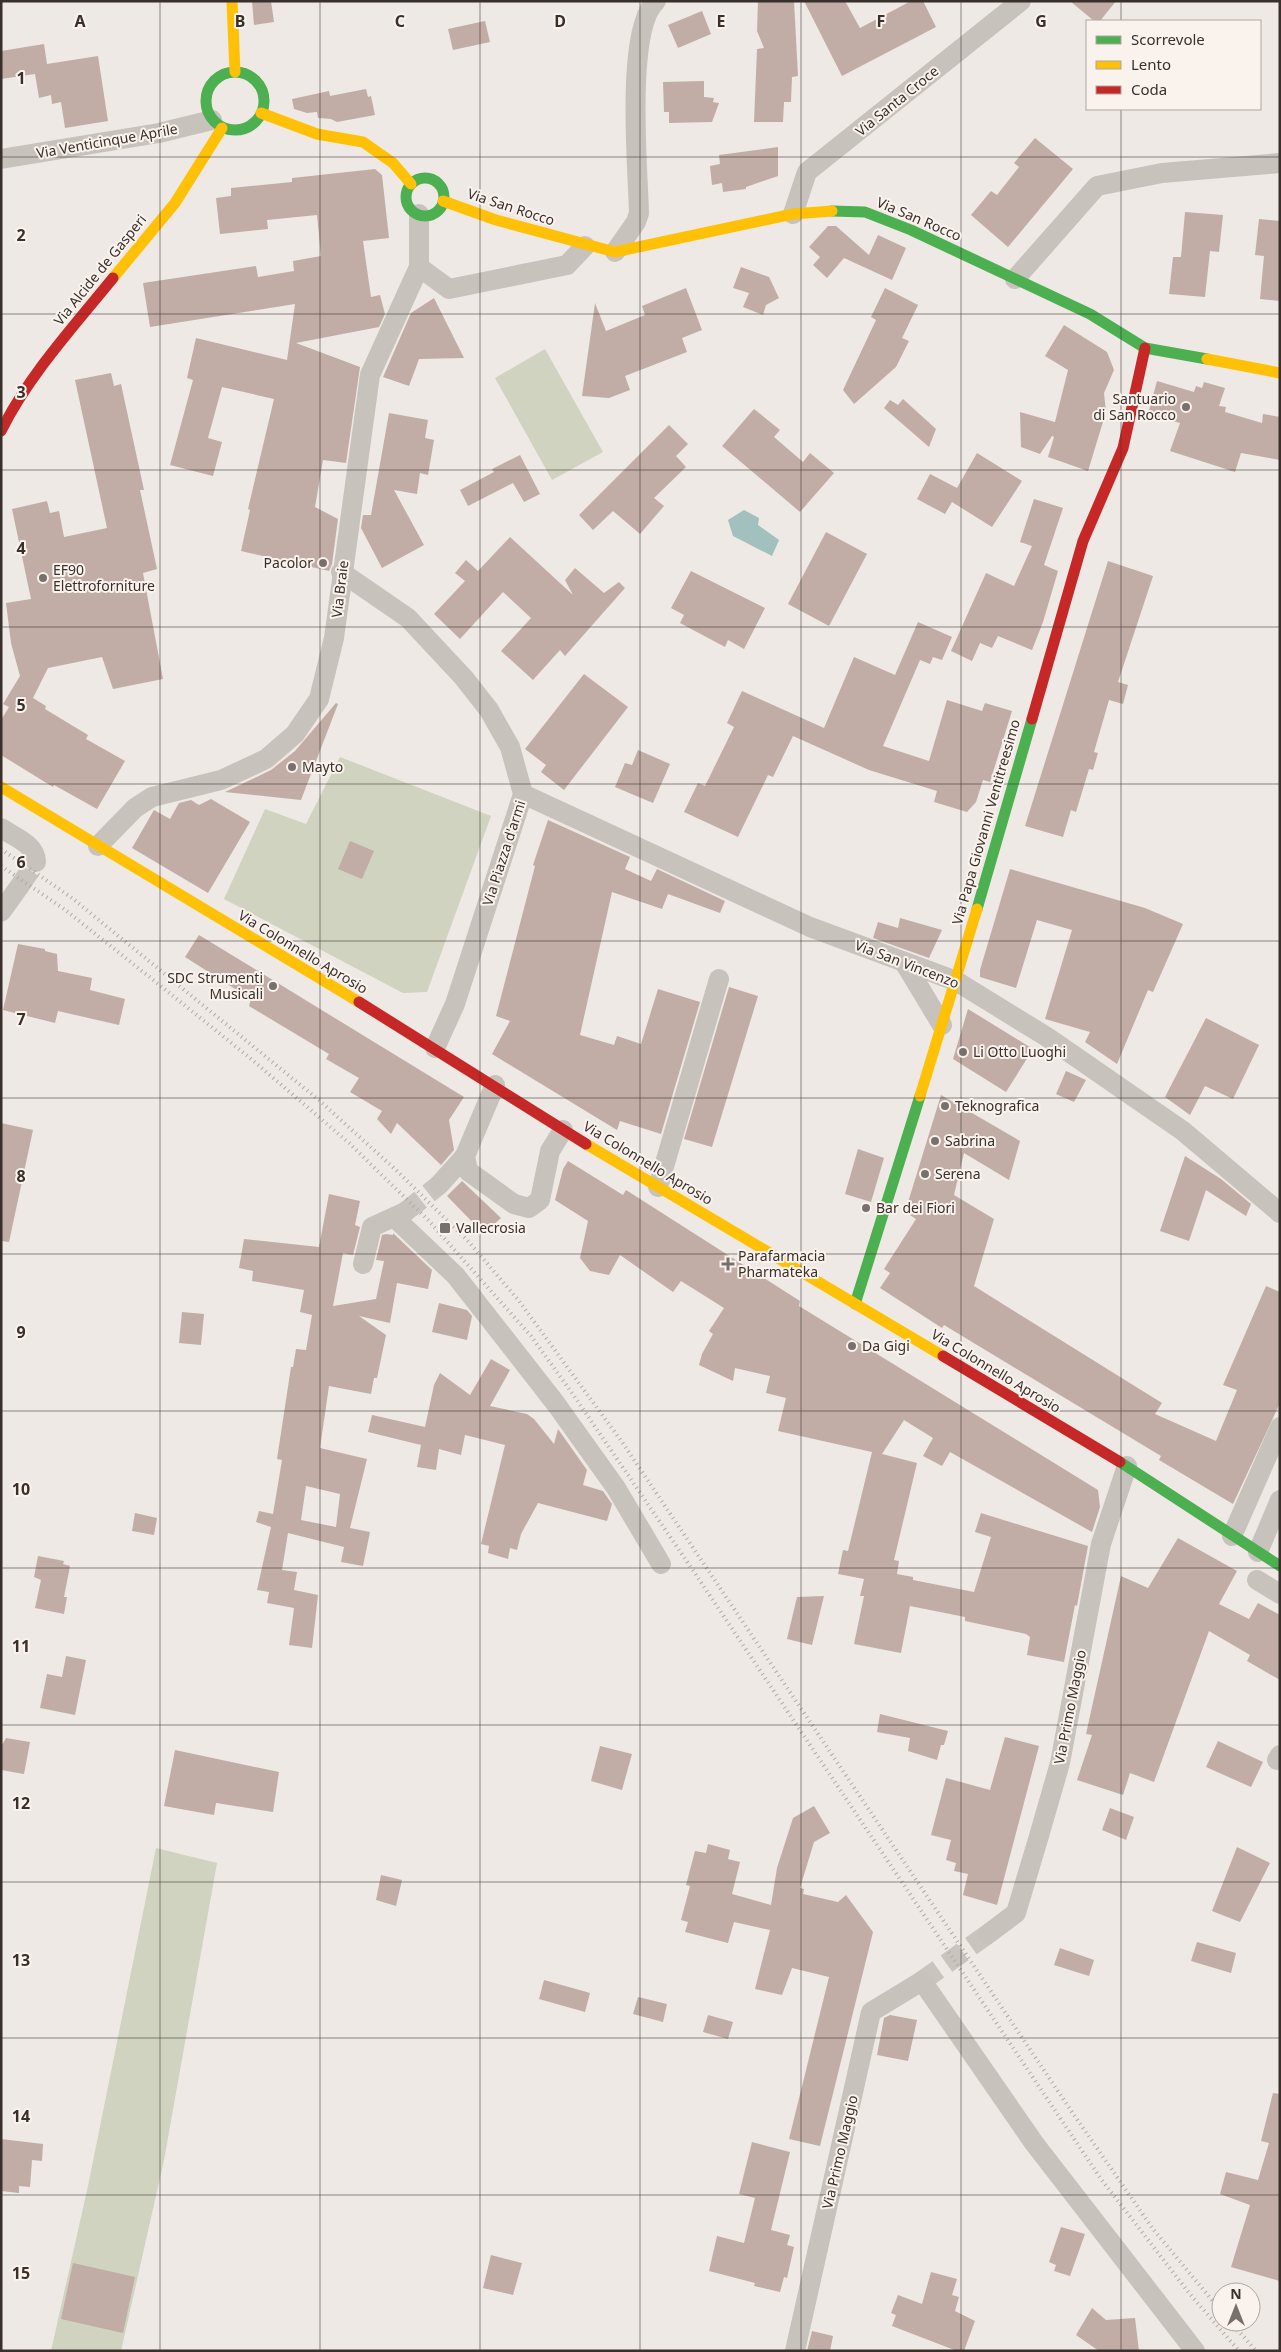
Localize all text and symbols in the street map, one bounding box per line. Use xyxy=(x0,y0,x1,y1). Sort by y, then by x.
text: A xyxy=(74,10,86,32)
text: B xyxy=(235,10,245,32)
text: C xyxy=(395,10,405,32)
text: D xyxy=(554,10,566,32)
text: E xyxy=(717,10,726,32)
text: F xyxy=(877,10,885,32)
text: G xyxy=(1035,10,1047,32)
legend xyxy=(1086,20,1261,110)
text: Scorrevole xyxy=(1131,29,1205,49)
text: Lento xyxy=(1131,54,1171,74)
street label: Via Santa Croce xyxy=(851,61,942,140)
text: 1 xyxy=(16,67,26,89)
text: Coda xyxy=(1131,79,1167,99)
street label: Via Venticinque Aprile xyxy=(35,119,179,162)
street label: Via San Rocco xyxy=(465,184,557,230)
street label: Via San Rocco xyxy=(874,192,965,245)
street label: Via Alcide de Gasperi xyxy=(49,210,150,329)
text: 2 xyxy=(16,224,26,246)
text: 3 xyxy=(16,381,26,403)
place label: Santuario di San Rocco xyxy=(1093,389,1176,424)
marker: Santuario di San Rocco xyxy=(1180,401,1192,413)
text: 4 xyxy=(16,537,26,559)
place label: Pacolor xyxy=(264,553,313,572)
marker: Pacolor xyxy=(317,557,329,569)
street label: Via Braie xyxy=(327,559,352,619)
place label: EF90 Elettroforniture xyxy=(53,560,155,595)
marker: EF90 Elettroforniture xyxy=(37,572,49,584)
text: 5 xyxy=(16,694,26,716)
street label: Via Papa Giovanni Ventitreesimo xyxy=(947,717,1024,927)
place label: Mayto xyxy=(302,757,343,776)
marker: Mayto xyxy=(286,761,298,773)
street label: Via Piazza d'armi xyxy=(478,798,529,908)
text: 6 xyxy=(16,851,26,873)
street label: Via Colonnello Aprosio xyxy=(235,905,371,998)
street label: Via San Vincenzo xyxy=(852,935,962,992)
place label: SDC Strumenti Musicali xyxy=(167,968,263,1003)
marker: SDC Strumenti Musicali xyxy=(267,980,279,992)
text: 7 xyxy=(16,1008,26,1030)
place label: Li Otto Luoghi xyxy=(973,1042,1066,1061)
marker: Li Otto Luoghi xyxy=(957,1046,969,1058)
place label: Teknografica xyxy=(955,1096,1039,1115)
marker: Teknografica xyxy=(939,1100,951,1112)
street label: Via Colonnello Aprosio xyxy=(580,1116,716,1209)
place label: Sabrina xyxy=(945,1131,995,1150)
marker: Sabrina xyxy=(929,1135,941,1147)
place label: Serena xyxy=(935,1164,981,1183)
text: 8 xyxy=(16,1165,26,1187)
marker: Serena xyxy=(919,1168,931,1180)
place label: Bar dei Fiori xyxy=(876,1198,955,1217)
marker: Bar dei Fiori xyxy=(860,1202,872,1214)
place label: Vallecrosia xyxy=(456,1218,526,1237)
marker: Vallecrosia xyxy=(438,1221,452,1235)
place label: Parafarmacia Pharmateka xyxy=(738,1246,825,1281)
marker: Parafarmacia Pharmateka xyxy=(722,1258,734,1270)
text: 9 xyxy=(16,1321,26,1343)
street label: Via Colonnello Aprosio xyxy=(928,1324,1064,1417)
place label: Da Gigi xyxy=(862,1336,910,1355)
marker: Da Gigi xyxy=(846,1340,858,1352)
text: 10 xyxy=(12,1478,30,1500)
text: 11 xyxy=(12,1635,30,1657)
street label: Via Primo Maggio xyxy=(1049,1648,1090,1766)
text: 12 xyxy=(12,1792,30,1814)
text: 13 xyxy=(12,1949,30,1971)
street label: Via Primo Maggio xyxy=(817,2093,862,2211)
text: 14 xyxy=(12,2105,30,2127)
text: 15 xyxy=(12,2262,30,2284)
north arrow xyxy=(1211,2282,1261,2332)
text: N xyxy=(1230,2284,1242,2303)

